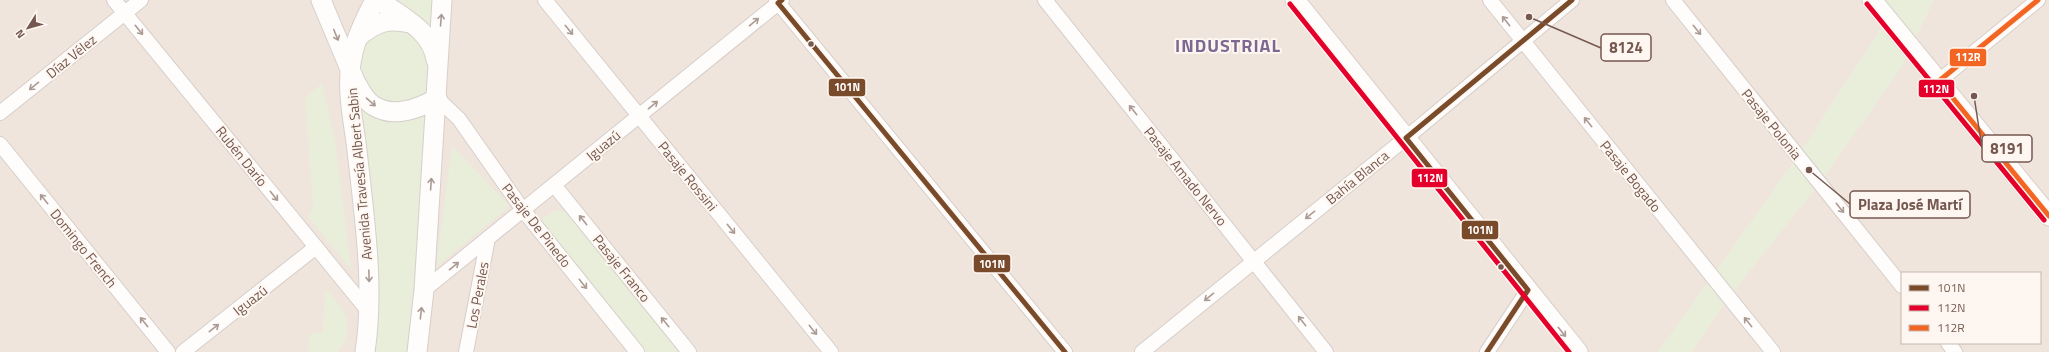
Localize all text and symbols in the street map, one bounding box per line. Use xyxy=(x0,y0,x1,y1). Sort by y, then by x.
north arrow xyxy=(8,8,48,48)
one-way arrow xyxy=(437,14,444,27)
one-way arrow xyxy=(1502,15,1511,26)
one-way arrow xyxy=(749,18,759,27)
one-way arrow xyxy=(135,25,143,36)
one-way arrow xyxy=(565,25,574,36)
one-way arrow xyxy=(1693,25,1702,36)
text: N xyxy=(11,26,29,42)
one-way arrow xyxy=(333,28,341,40)
street label: Díaz Vélez xyxy=(41,29,101,83)
district label: INDUSTRIAL xyxy=(1175,32,1281,59)
callout: 8124 xyxy=(1601,34,1651,61)
text: 8124 xyxy=(1609,36,1643,59)
unlabelled marker xyxy=(806,39,816,49)
line badge: 112R xyxy=(1949,48,1987,67)
text: 112R xyxy=(1955,49,1981,65)
line badge: 101N xyxy=(828,78,866,97)
text: 101N xyxy=(834,79,860,95)
line badge: 112N xyxy=(1918,79,1955,98)
one-way arrow xyxy=(29,81,40,90)
text: 112N xyxy=(1923,81,1949,97)
street label: Pasaje Polonia xyxy=(1737,84,1807,164)
street label: Avenida Travesía Albert Sabin xyxy=(341,87,377,261)
one-way arrow xyxy=(366,98,376,107)
one-way arrow xyxy=(648,100,659,109)
one-way arrow xyxy=(1129,105,1138,115)
one-way arrow xyxy=(1583,117,1592,128)
street label: Rubén Darío xyxy=(211,121,273,191)
street label: Pasaje Amado Nervo xyxy=(1139,122,1233,230)
street label: Iguazú xyxy=(581,125,625,165)
callout: 8191 xyxy=(1982,135,2032,162)
street label: Pasaje Bogado xyxy=(1595,136,1667,216)
street label: Pasaje Rossini xyxy=(653,137,723,215)
text: 8191 xyxy=(1990,137,2024,160)
street label: Bahía Blanca xyxy=(1321,145,1393,209)
line badge: 112N xyxy=(1411,168,1448,188)
text: 112N xyxy=(1417,170,1443,186)
one-way arrow xyxy=(428,178,435,191)
street label: Pasaje De Pinedo xyxy=(497,178,577,272)
one-way arrow xyxy=(270,191,279,201)
callout: Plaza José Martí xyxy=(1850,191,1970,218)
text: Plaza José Martí xyxy=(1858,193,1963,216)
one-way arrow xyxy=(40,194,49,204)
one-way arrow xyxy=(1835,203,1844,214)
street label: Domingo French xyxy=(46,204,122,292)
one-way arrow xyxy=(1305,211,1316,220)
one-way arrow xyxy=(579,215,587,226)
line badge: 101N xyxy=(1461,220,1499,240)
text: 101N xyxy=(1467,222,1493,238)
one-way arrow xyxy=(726,223,735,234)
street label: Pasaje Franco xyxy=(588,230,656,306)
line badge: 101N xyxy=(973,254,1011,273)
text: 101N xyxy=(979,256,1005,272)
street label: Los Perales xyxy=(460,260,494,330)
one-way arrow xyxy=(449,261,460,270)
unlabelled marker xyxy=(1496,262,1506,272)
one-way arrow xyxy=(365,269,372,282)
legend xyxy=(1901,272,2041,344)
one-way arrow xyxy=(578,278,587,289)
text: 101N xyxy=(1937,278,1965,297)
street label: Iguazú xyxy=(228,280,272,320)
one-way arrow xyxy=(1204,293,1215,302)
text: 112N xyxy=(1937,298,1965,317)
one-way arrow xyxy=(417,307,425,320)
one-way arrow xyxy=(139,316,148,327)
one-way arrow xyxy=(660,316,669,327)
one-way arrow xyxy=(1297,316,1306,327)
one-way arrow xyxy=(1744,316,1753,327)
text: 112R xyxy=(1937,318,1965,337)
one-way arrow xyxy=(208,324,219,332)
one-way arrow xyxy=(808,324,817,335)
one-way arrow xyxy=(1557,326,1566,337)

